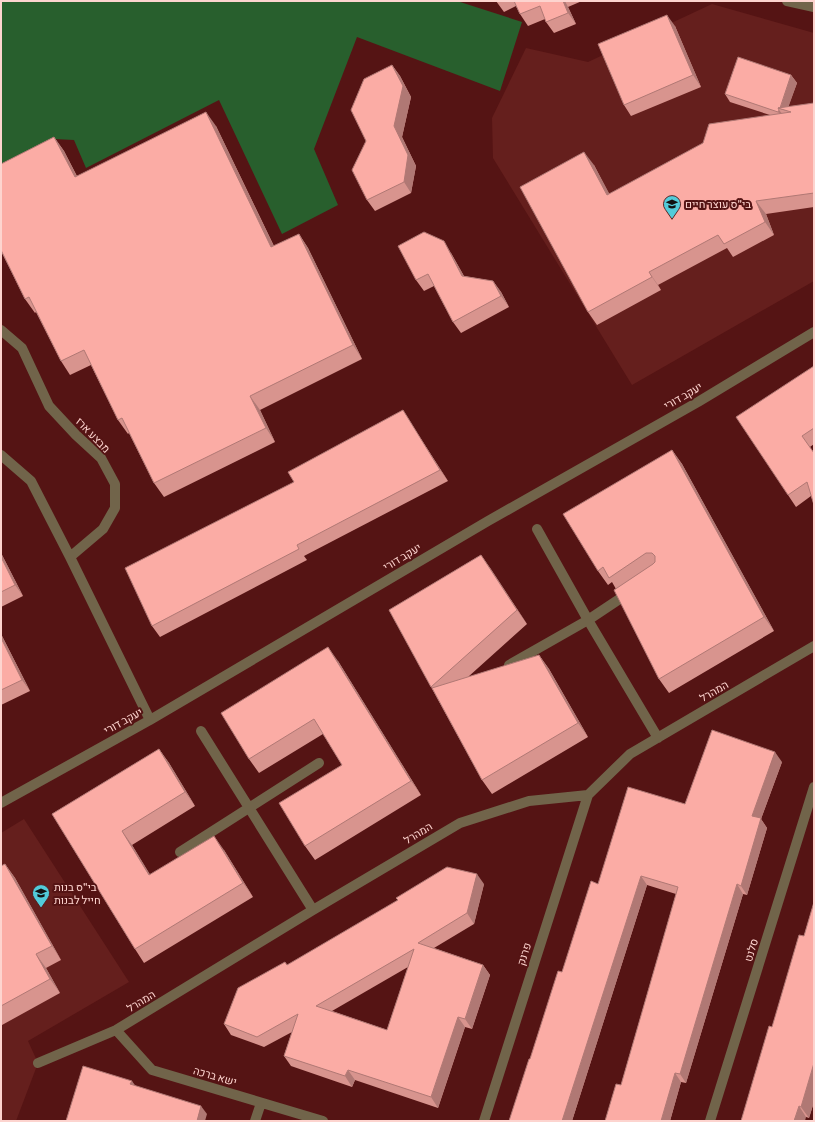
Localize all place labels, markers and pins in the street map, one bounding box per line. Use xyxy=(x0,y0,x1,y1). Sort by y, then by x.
school or university icon: בי"ס עוצר חיים xyxy=(662,194,682,219)
place label: בי"ס עוצר חיים xyxy=(685,198,751,210)
place label: בי"ס בנות חייל לבנות xyxy=(54,881,101,906)
school or university icon: בי"ס בנות חייל לבנות xyxy=(31,883,51,908)

